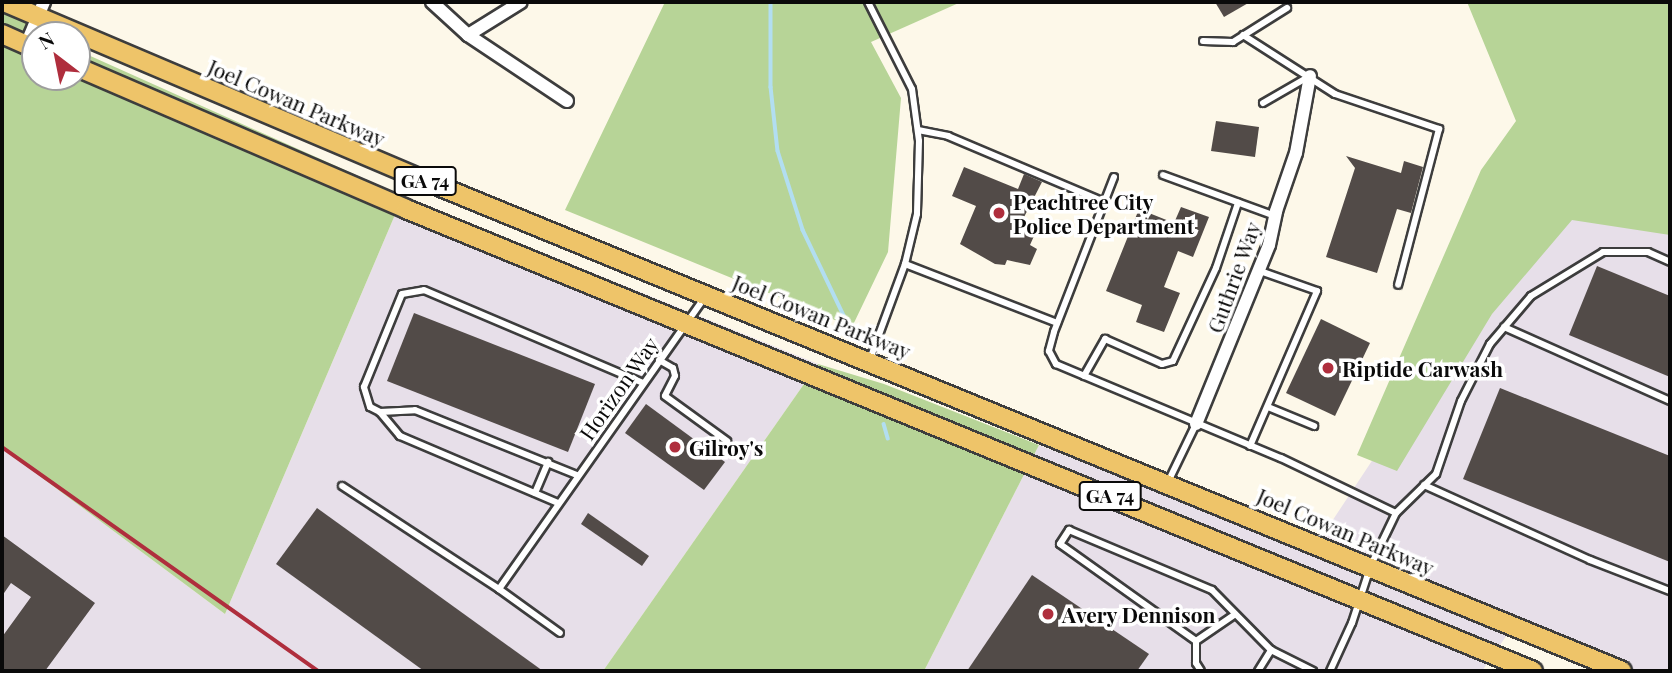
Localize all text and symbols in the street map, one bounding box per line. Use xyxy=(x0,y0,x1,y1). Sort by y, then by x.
north arrow xyxy=(21,21,91,91)
text: N xyxy=(33,25,59,55)
street label: Joel Cowan Parkway xyxy=(205,53,389,151)
road number: GA 74 xyxy=(394,166,457,196)
place label: Peachtree City Police Department xyxy=(1013,188,1194,238)
marker: Peachtree City Police Department xyxy=(991,205,1007,221)
street label: Guthrie Way xyxy=(1201,218,1265,336)
street label: Joel Cowan Parkway xyxy=(729,269,915,363)
street label: Horizon Way xyxy=(573,331,663,445)
place label: Riptide Carwash xyxy=(1342,355,1503,381)
marker: Riptide Carwash xyxy=(1320,360,1336,376)
place label: Gilroy's xyxy=(689,434,763,460)
marker: Gilroy's xyxy=(667,439,683,455)
road number: GA 74 xyxy=(1078,481,1142,512)
street label: Joel Cowan Parkway xyxy=(1254,482,1438,580)
place label: Avery Dennison xyxy=(1062,601,1216,627)
marker: Avery Dennison xyxy=(1040,606,1056,622)

